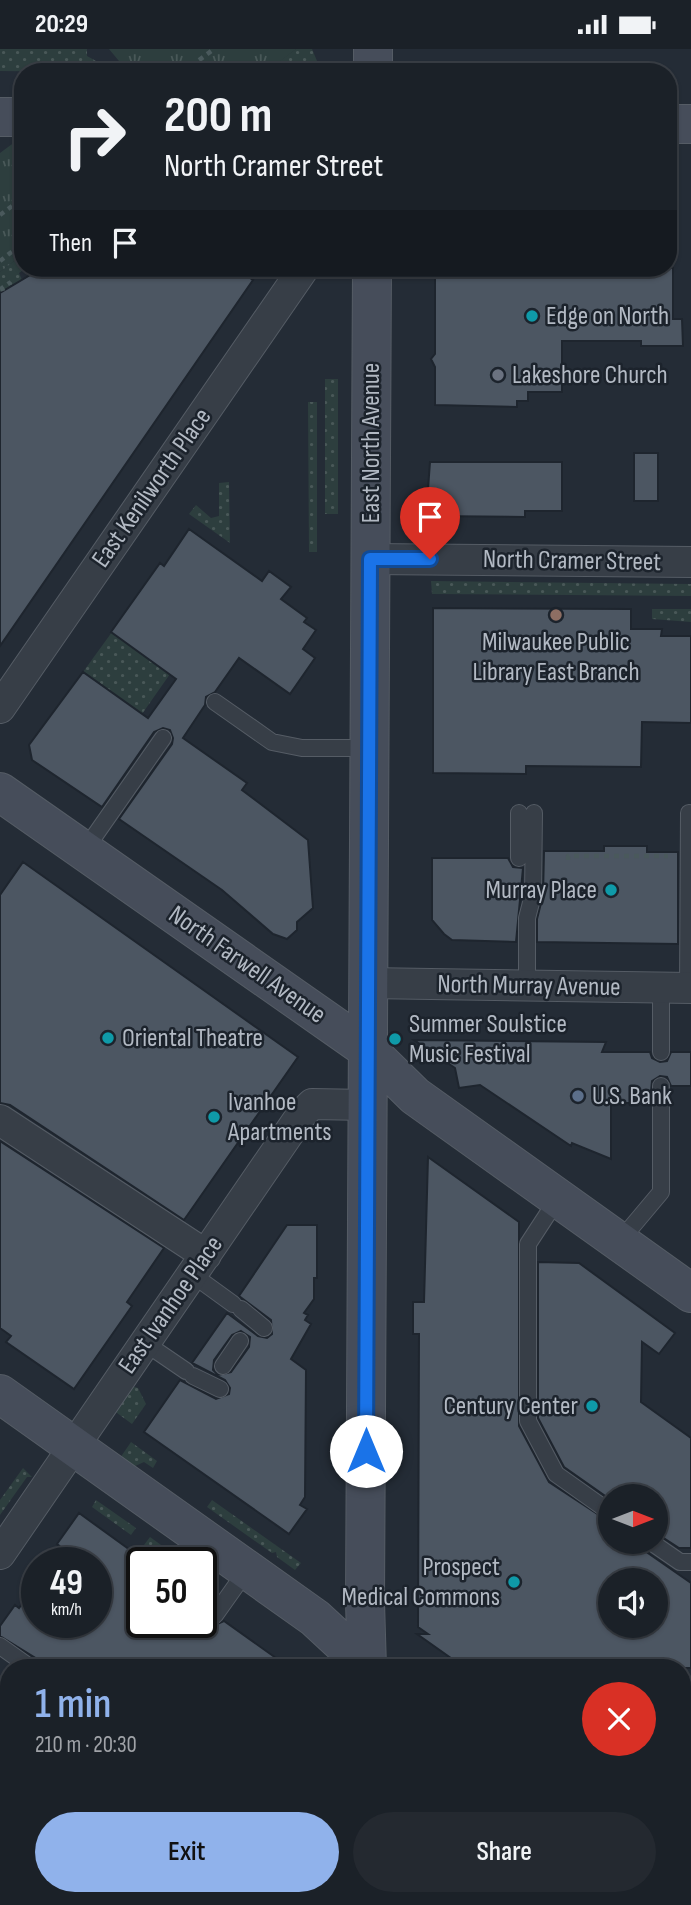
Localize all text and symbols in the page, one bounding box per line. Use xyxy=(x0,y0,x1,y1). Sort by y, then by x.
text: 20:29 xyxy=(35,9,88,40)
text: 200 m xyxy=(164,87,272,146)
icon: right xyxy=(49,91,140,182)
text: North Cramer Street xyxy=(164,147,383,186)
icon: arrive xyxy=(106,224,144,262)
text: Then xyxy=(49,228,92,259)
place label: Edge on North xyxy=(546,301,669,332)
marker: Edge on North xyxy=(524,308,540,324)
place label: Lakeshore Church xyxy=(512,360,668,391)
street label: East North Avenue xyxy=(356,363,387,523)
marker: Lakeshore Church xyxy=(490,367,506,383)
street label: East Kenilworth Place xyxy=(86,402,218,574)
pin xyxy=(400,487,460,559)
icon: arrive xyxy=(411,498,449,536)
street label: North Cramer Street xyxy=(483,544,661,578)
marker: Milwaukee Public Library East Branch xyxy=(548,607,564,623)
place label: Milwaukee Public Library East Branch xyxy=(472,627,640,688)
place label: Murray Place xyxy=(486,875,597,906)
marker: Murray Place xyxy=(603,882,619,898)
street label: North Farwell Avenue xyxy=(163,899,331,1031)
street label: North Murray Avenue xyxy=(437,969,621,1003)
place label: Summer Soulstice Music Festival xyxy=(409,1009,567,1070)
place label: Oriental Theatre xyxy=(122,1023,263,1054)
marker: Oriental Theatre xyxy=(100,1030,116,1046)
marker: Summer Soulstice Music Festival xyxy=(387,1031,403,1047)
place label: U.S. Bank xyxy=(592,1081,672,1112)
place label: Ivanhoe Apartments xyxy=(227,1087,332,1148)
marker: U.S. Bank xyxy=(570,1088,586,1104)
marker: Ivanhoe Apartments xyxy=(206,1109,222,1125)
street label: East Ivanhoe Place xyxy=(112,1230,230,1380)
place label: Century Center xyxy=(443,1391,579,1422)
marker: Century Center xyxy=(584,1398,600,1414)
position arrow xyxy=(329,1414,403,1488)
north arrow xyxy=(598,1484,668,1554)
map controls xyxy=(598,1484,668,1638)
speed limit sign: 50 xyxy=(126,1547,217,1638)
place label: Prospect Medical Commons xyxy=(342,1552,500,1613)
text: 49 xyxy=(50,1562,83,1605)
button: sound xyxy=(598,1568,668,1638)
marker: Prospect Medical Commons xyxy=(506,1574,522,1590)
text: km/h xyxy=(51,1599,82,1620)
text: 1 min xyxy=(35,1679,111,1730)
button: close xyxy=(582,1682,656,1756)
text: 210 m · 20:30 xyxy=(35,1731,137,1759)
button: Exit xyxy=(35,1812,339,1892)
button: Share xyxy=(353,1812,656,1892)

